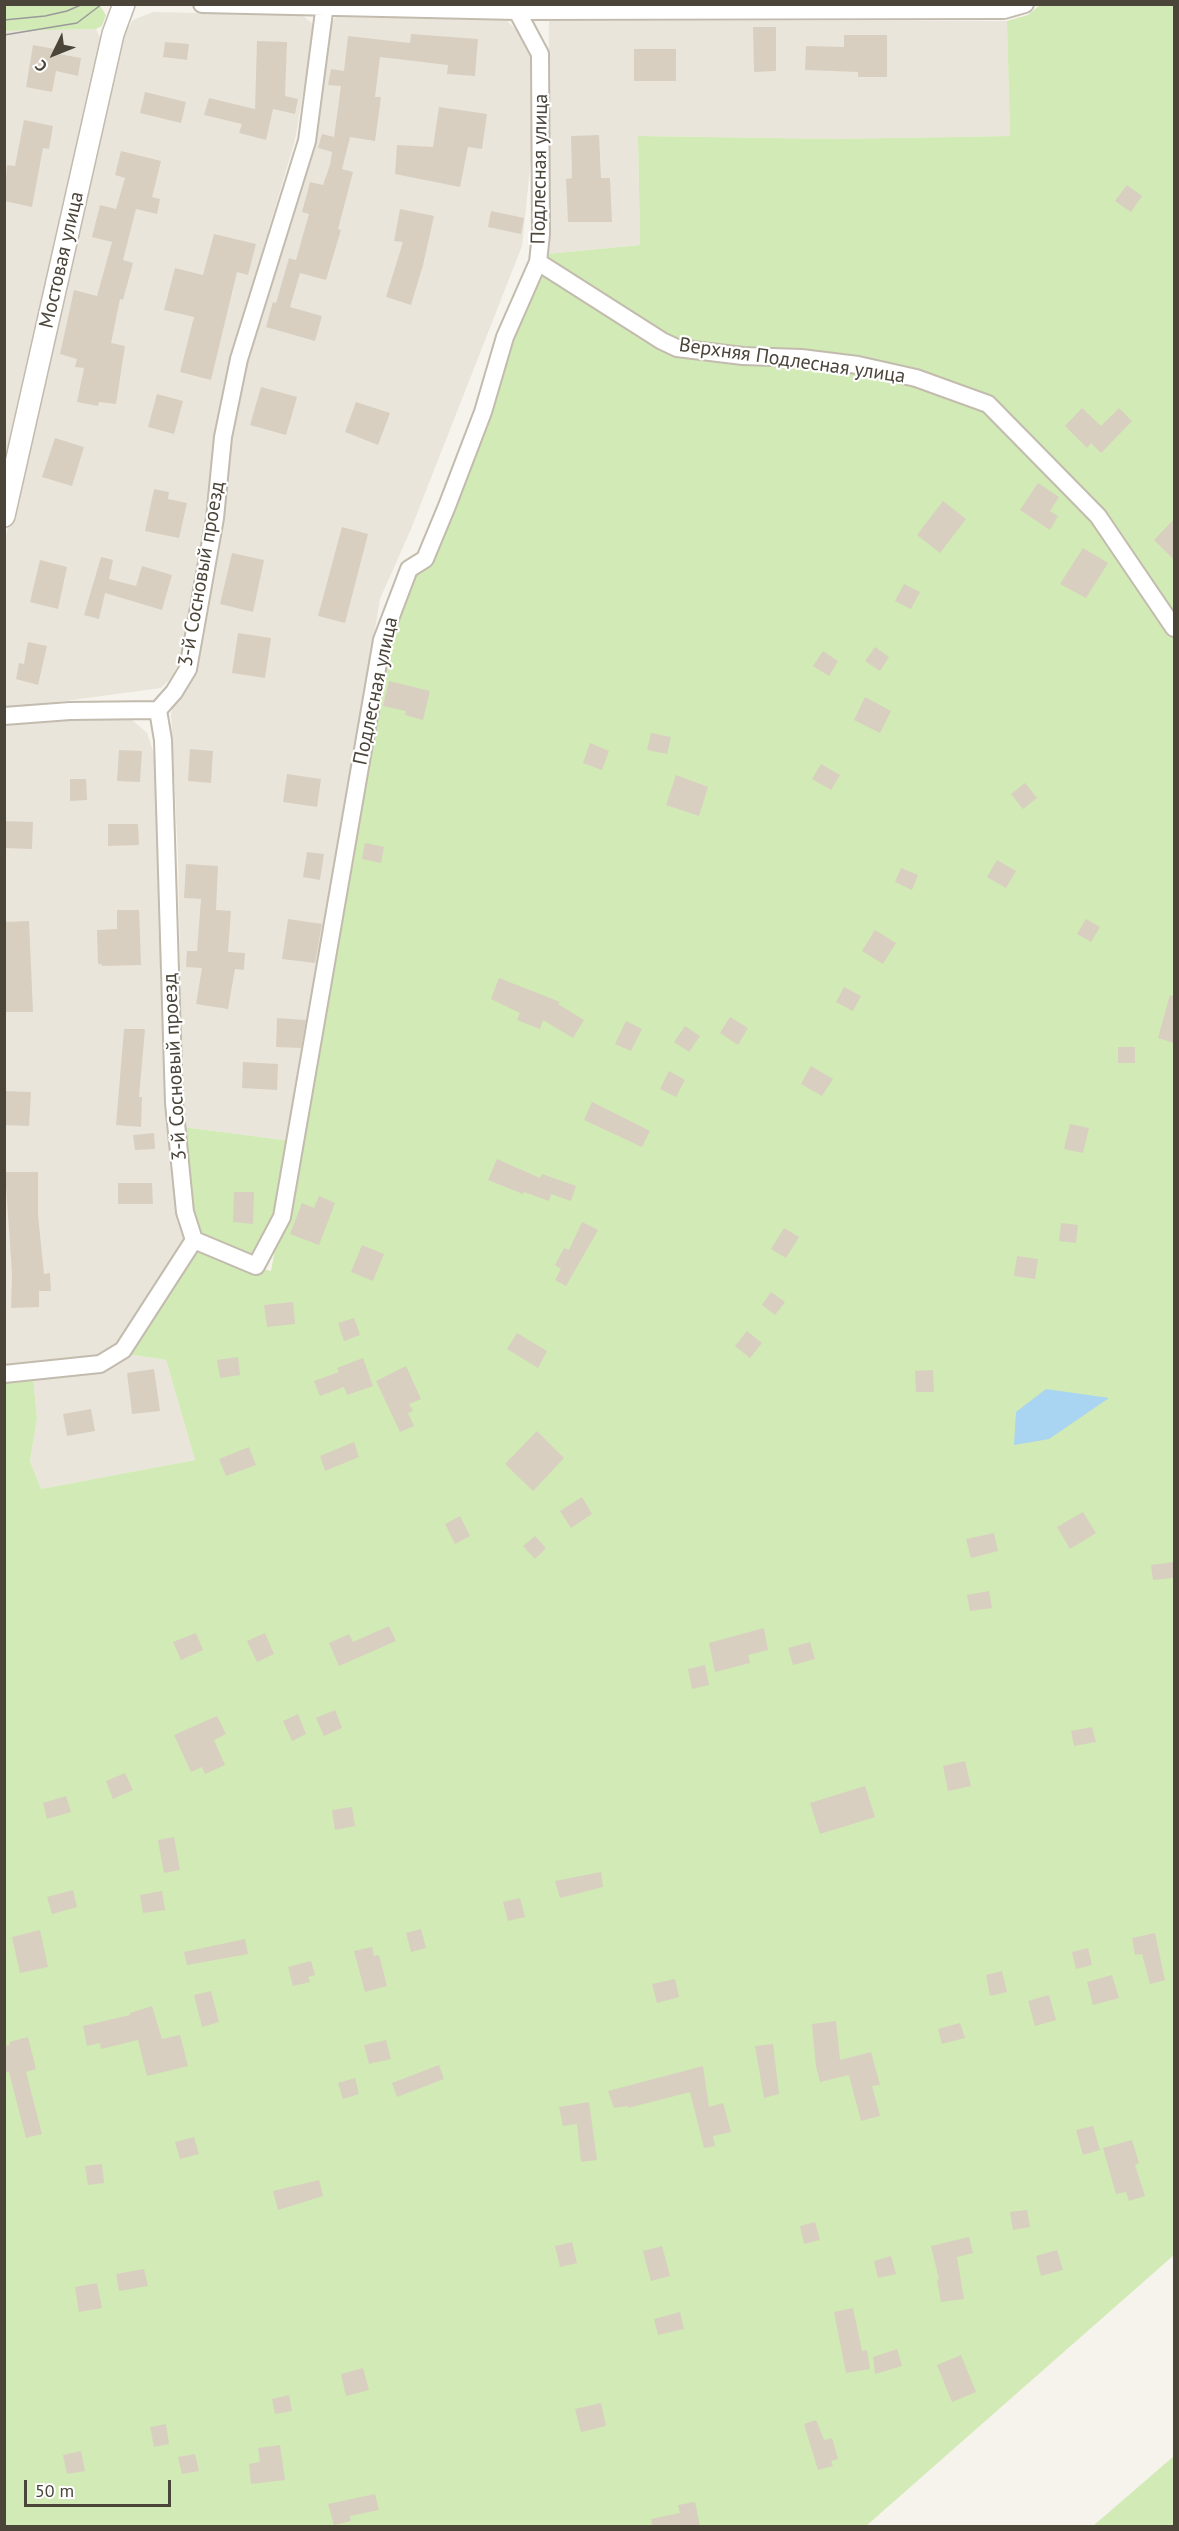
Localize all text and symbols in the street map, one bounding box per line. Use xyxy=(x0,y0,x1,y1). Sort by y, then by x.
north arrow xyxy=(24,24,84,84)
text: С xyxy=(30,56,51,76)
street label: Подлесная улица xyxy=(527,93,553,245)
street label: Мостовая улица xyxy=(35,189,89,331)
street label: Верхняя Подлесная улица xyxy=(677,333,907,389)
street label: 3-й Сосновый проезд xyxy=(174,479,230,669)
street label: Подлесная улица xyxy=(349,615,403,767)
street label: 3-й Сосновый проезд xyxy=(158,973,192,1161)
scale bar xyxy=(27,2468,174,2506)
text: 50 m xyxy=(35,2479,74,2502)

